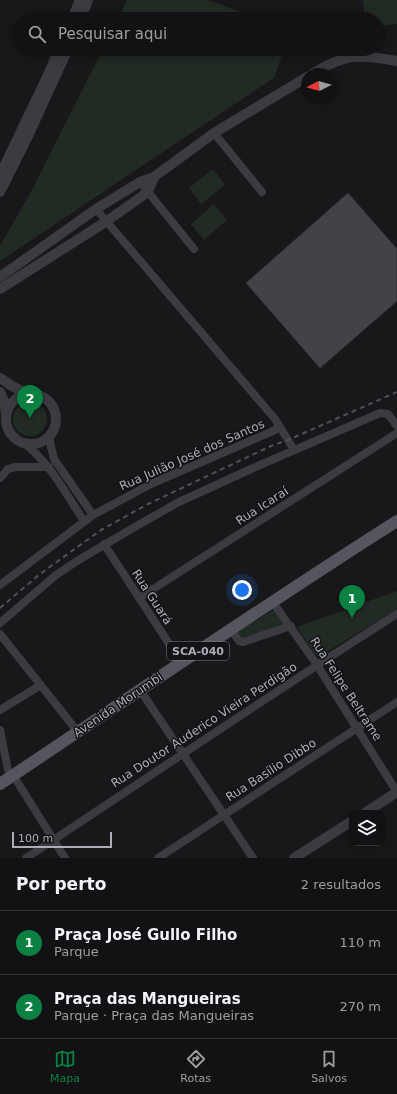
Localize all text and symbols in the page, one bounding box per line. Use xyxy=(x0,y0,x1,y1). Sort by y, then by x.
search box xyxy=(12,12,385,56)
icon: search xyxy=(26,23,48,45)
text: Pesquisar aqui xyxy=(58,25,167,43)
north arrow xyxy=(301,68,337,104)
pin: 2 xyxy=(17,385,43,418)
street label: Rua Julião José dos Santos xyxy=(117,417,267,493)
street label: Rua Icaraí xyxy=(233,484,291,528)
street label: Rua Guará xyxy=(129,567,175,627)
your location xyxy=(232,580,252,600)
pin: 1 xyxy=(339,585,365,618)
street label: Rua Felipe Beltrame xyxy=(307,635,385,743)
road number: SCA-040 xyxy=(167,642,229,660)
street label: Rua Doutor Auderico Vieira Perdigão xyxy=(108,660,300,790)
street label: Avenida Morumbi xyxy=(71,670,165,740)
street label: Rua Basílio Dibbo xyxy=(223,736,319,804)
map controls xyxy=(349,810,385,846)
button: layers xyxy=(349,810,385,846)
scale bar xyxy=(12,830,112,849)
text: 100 m xyxy=(18,832,53,845)
text: Por perto xyxy=(16,874,106,894)
text: 2 resultados xyxy=(301,877,381,892)
text: Praça José Gullo Filho xyxy=(54,926,237,944)
text: 1 xyxy=(24,935,34,950)
text: 110 m xyxy=(339,935,381,950)
text: Parque xyxy=(54,944,99,959)
text: Praça das Mangueiras xyxy=(54,990,241,1008)
text: 2 xyxy=(24,999,34,1014)
text: 270 m xyxy=(339,999,381,1014)
text: Parque · Praça das Mangueiras xyxy=(54,1008,254,1023)
tab: Mapa xyxy=(50,1048,80,1085)
tab: Rotas xyxy=(180,1048,211,1085)
tab: Salvos xyxy=(311,1048,347,1085)

